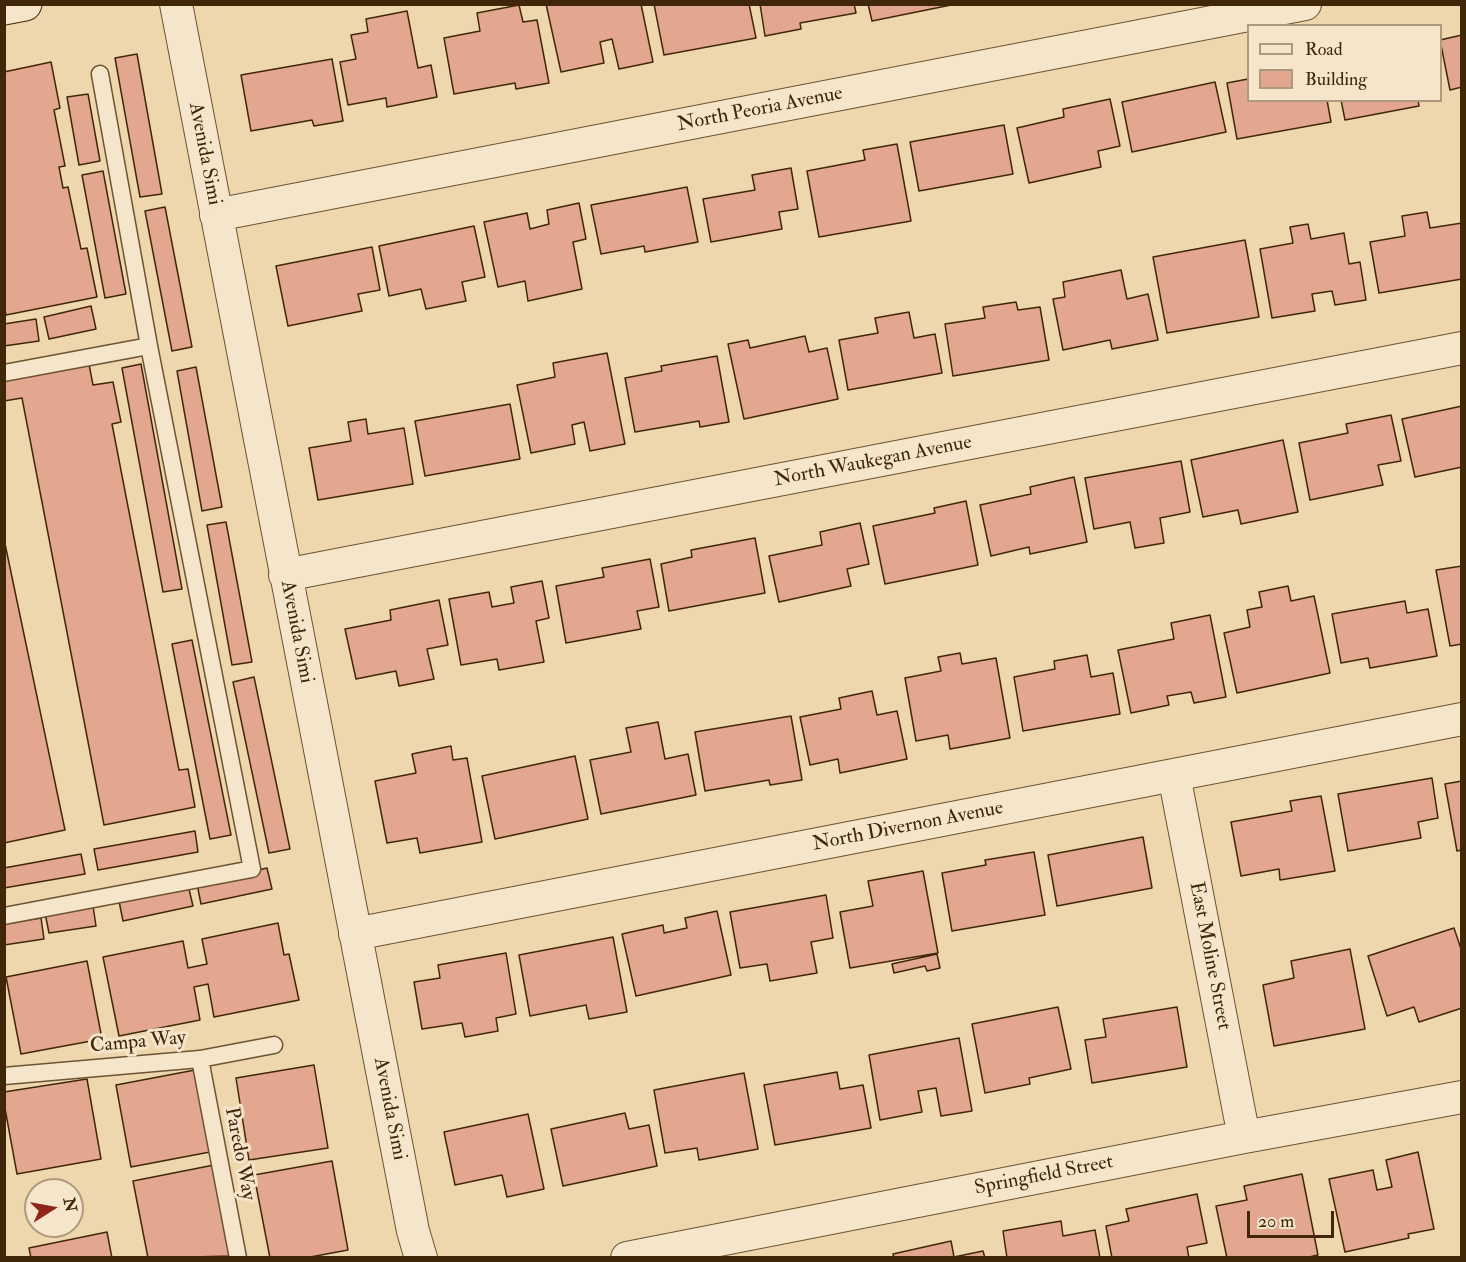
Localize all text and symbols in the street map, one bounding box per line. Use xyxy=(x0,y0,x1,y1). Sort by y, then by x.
legend xyxy=(1247,24,1442,102)
text: Road xyxy=(1305,38,1343,61)
text: Building xyxy=(1305,68,1367,91)
street label: North Peoria Avenue xyxy=(675,82,845,138)
street label: Avenida Simi xyxy=(182,101,226,207)
street label: North Waukegan Avenue xyxy=(772,431,974,493)
street label: Avenida Simi xyxy=(274,579,318,685)
street label: North Divernon Avenue xyxy=(811,797,1005,857)
street label: East Moline Street xyxy=(1183,880,1235,1032)
street label: Campa Way xyxy=(89,1027,187,1059)
street label: Avenida Simi xyxy=(367,1056,411,1162)
street label: Paredo Way xyxy=(218,1105,260,1203)
street label: Springfield Street xyxy=(973,1151,1115,1201)
north arrow xyxy=(24,1178,84,1238)
text: N xyxy=(59,1196,81,1214)
scale bar xyxy=(1250,1199,1337,1237)
text: 20 m xyxy=(1258,1210,1294,1233)

